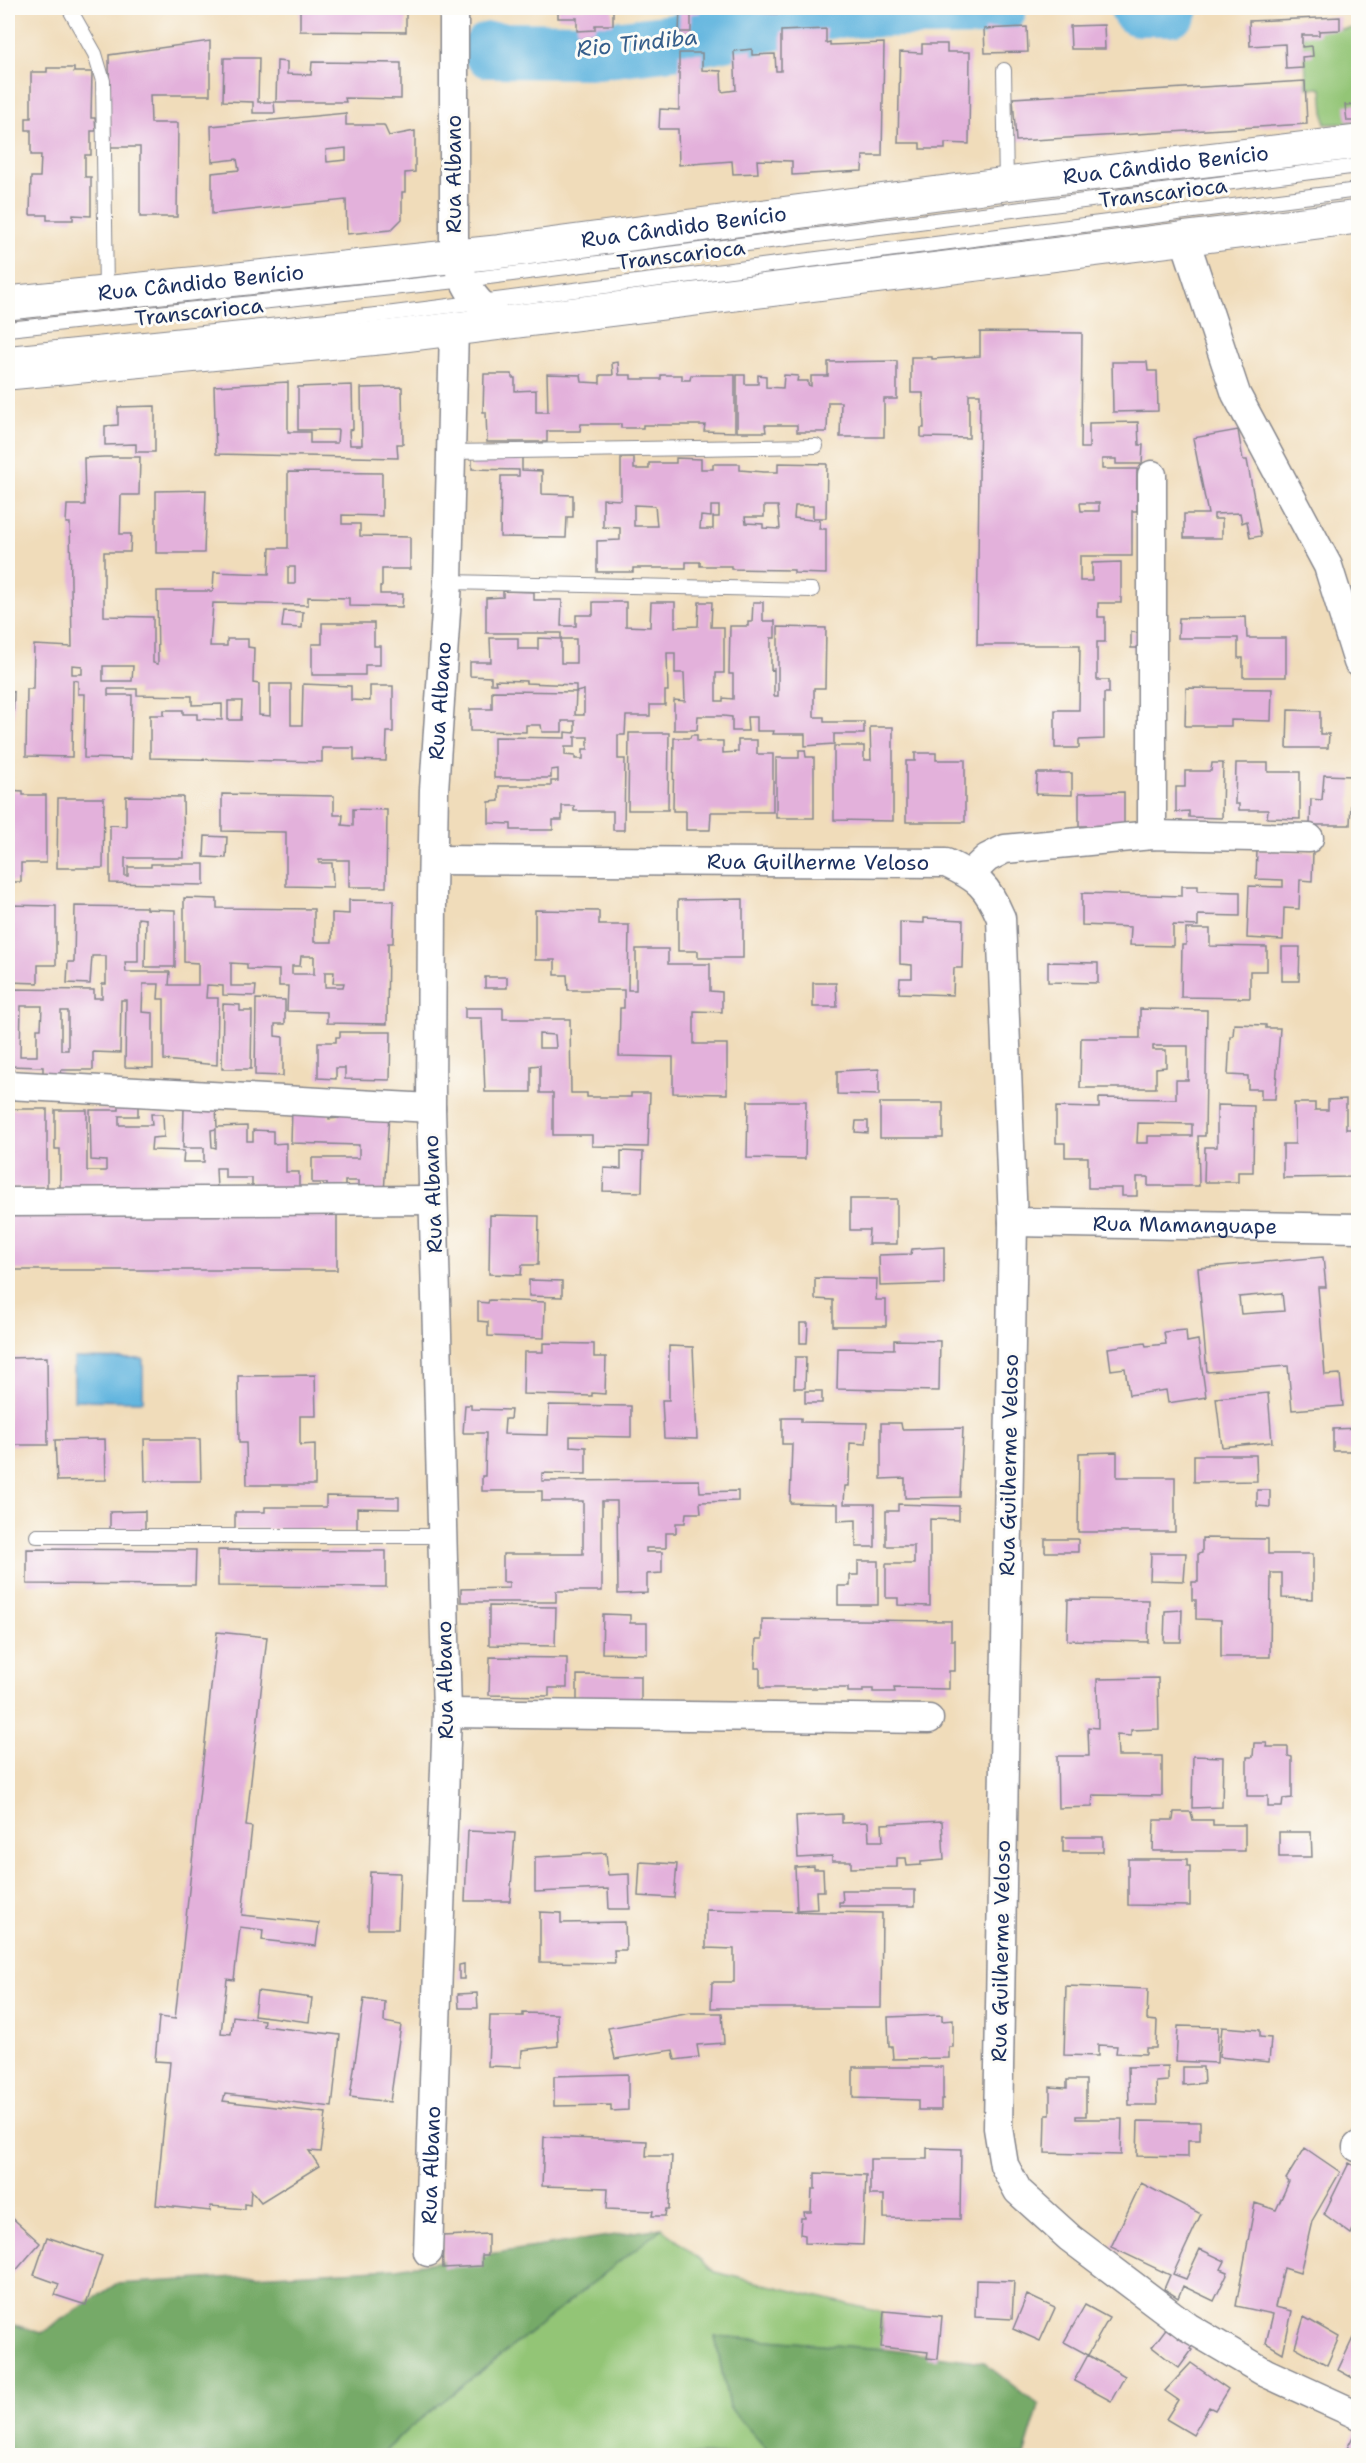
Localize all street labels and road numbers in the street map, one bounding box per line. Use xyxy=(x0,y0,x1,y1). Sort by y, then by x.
street label: Rua Albano xyxy=(440,115,468,233)
street label: Rua Cândido Benício xyxy=(1061,139,1270,191)
street label: Transcarioca xyxy=(1097,171,1229,215)
street label: Rua Cândido Benício xyxy=(579,199,788,255)
street label: Transcarioca xyxy=(615,233,747,277)
street label: Rua Cândido Benício xyxy=(96,258,305,308)
street label: Transcarioca xyxy=(133,291,265,333)
street label: Rua Albano xyxy=(422,641,458,761)
street label: Rua Guilherme Veloso xyxy=(707,848,929,877)
street label: Rua Albano xyxy=(417,1134,449,1254)
street label: Rua Mamanguape xyxy=(1092,1209,1277,1241)
street label: Rua Guilherme Veloso xyxy=(993,1354,1025,1576)
street label: Rua Albano xyxy=(430,1620,460,1740)
street label: Rua Guilherme Veloso xyxy=(985,1840,1017,2062)
street label: Rua Albano xyxy=(415,2105,447,2225)

